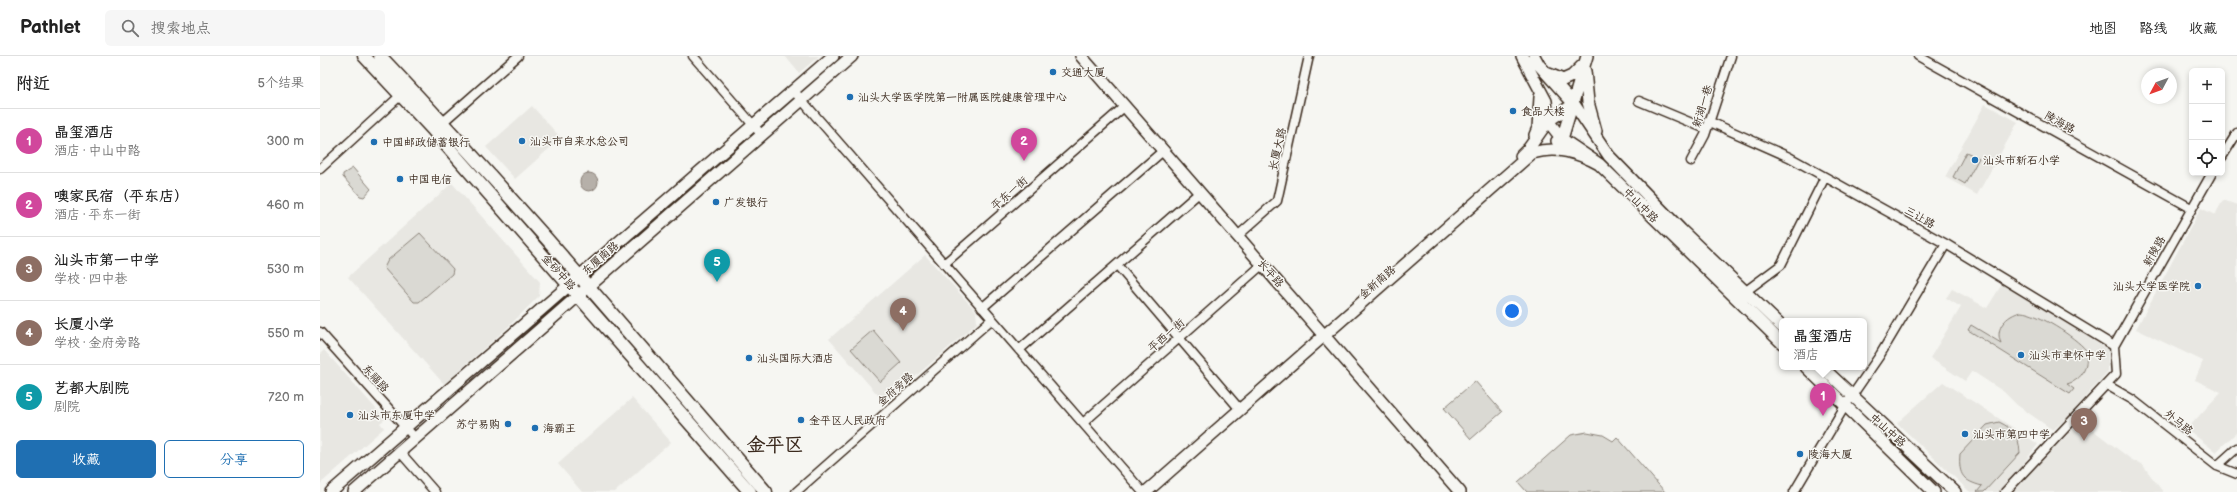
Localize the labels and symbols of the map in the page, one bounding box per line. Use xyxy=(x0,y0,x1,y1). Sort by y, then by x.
place label: 交通大厦 xyxy=(1061,66,1105,79)
marker: 交通大厦 xyxy=(1048,67,1058,77)
north arrow xyxy=(2141,68,2177,104)
street label: 新湖一巷 xyxy=(1690,83,1715,129)
place label: 汕头大学医学院第一附属医院健康管理中心 xyxy=(858,91,1067,104)
marker: 汕头大学医学院第一附属医院健康管理中心 xyxy=(845,92,855,102)
place label: 食品大楼 xyxy=(1521,105,1565,118)
marker: 食品大楼 xyxy=(1508,106,1518,116)
street label: 陵海路 xyxy=(2042,109,2077,136)
street label: 长厦大路 xyxy=(1266,126,1289,172)
pin: 2 xyxy=(1011,128,1037,161)
place label: 汕头市自来水总公司 xyxy=(530,135,629,148)
place label: 中国邮政储蓄银行 xyxy=(382,136,470,149)
marker: 汕头市自来水总公司 xyxy=(517,136,527,146)
marker: 中国邮政储蓄银行 xyxy=(369,137,379,147)
place label: 汕头市新石小学 xyxy=(1983,154,2060,167)
marker: 汕头市新石小学 xyxy=(1970,155,1980,165)
place label: 中国电信 xyxy=(408,173,452,186)
street label: 平东一街 xyxy=(988,173,1031,213)
marker: 中国电信 xyxy=(395,174,405,184)
street label: 中山中路 xyxy=(1620,185,1661,226)
place label: 广发银行 xyxy=(724,196,768,209)
marker: 广发银行 xyxy=(711,197,721,207)
street label: 三让路 xyxy=(1902,204,1937,231)
street label: 新陵路 xyxy=(2141,234,2168,269)
street label: 东厦南路 xyxy=(579,239,621,278)
pin: 5 xyxy=(704,249,730,282)
street label: 金砂中路 xyxy=(539,252,578,293)
street label: 长平路 xyxy=(1255,257,1286,290)
street label: 金新南路 xyxy=(1356,263,1398,302)
place label: 汕头大学医学院 xyxy=(2113,280,2190,293)
marker: 汕头大学医学院 xyxy=(2193,281,2203,291)
pin: 4 xyxy=(890,298,916,331)
your location xyxy=(1502,301,1522,321)
street label: 平西一街 xyxy=(1145,315,1188,355)
place label: 汕头市聿怀中学 xyxy=(2029,349,2106,362)
marker: 汕头市聿怀中学 xyxy=(2016,350,2026,360)
place label: 汕头国际大酒店 xyxy=(757,352,834,365)
marker: 汕头国际大酒店 xyxy=(744,353,754,363)
street label: 东福路 xyxy=(360,362,391,395)
street label: 金府旁路 xyxy=(875,370,916,409)
pin: 1 xyxy=(1810,383,1836,416)
street label: 外马路 xyxy=(2162,407,2196,438)
pin: 3 xyxy=(2071,408,2097,441)
place label: 汕头市东厦中学 xyxy=(358,409,435,422)
marker: 汕头市东厦中学 xyxy=(345,410,355,420)
street label: 中山中路 xyxy=(1867,411,1908,450)
place label: 金平区人民政府 xyxy=(809,414,886,427)
marker: 金平区人民政府 xyxy=(796,415,806,425)
place label: 苏宁易购 xyxy=(456,418,500,431)
marker: 苏宁易购 xyxy=(503,419,513,429)
place label: 海霸王 xyxy=(543,422,576,435)
marker: 海霸王 xyxy=(530,423,540,433)
place label: 汕头市第四中学 xyxy=(1973,428,2050,441)
marker: 汕头市第四中学 xyxy=(1960,429,1970,439)
district label: 金平区 xyxy=(746,434,804,457)
place label: 陵海大厦 xyxy=(1808,448,1852,461)
marker: 陵海大厦 xyxy=(1795,449,1805,459)

